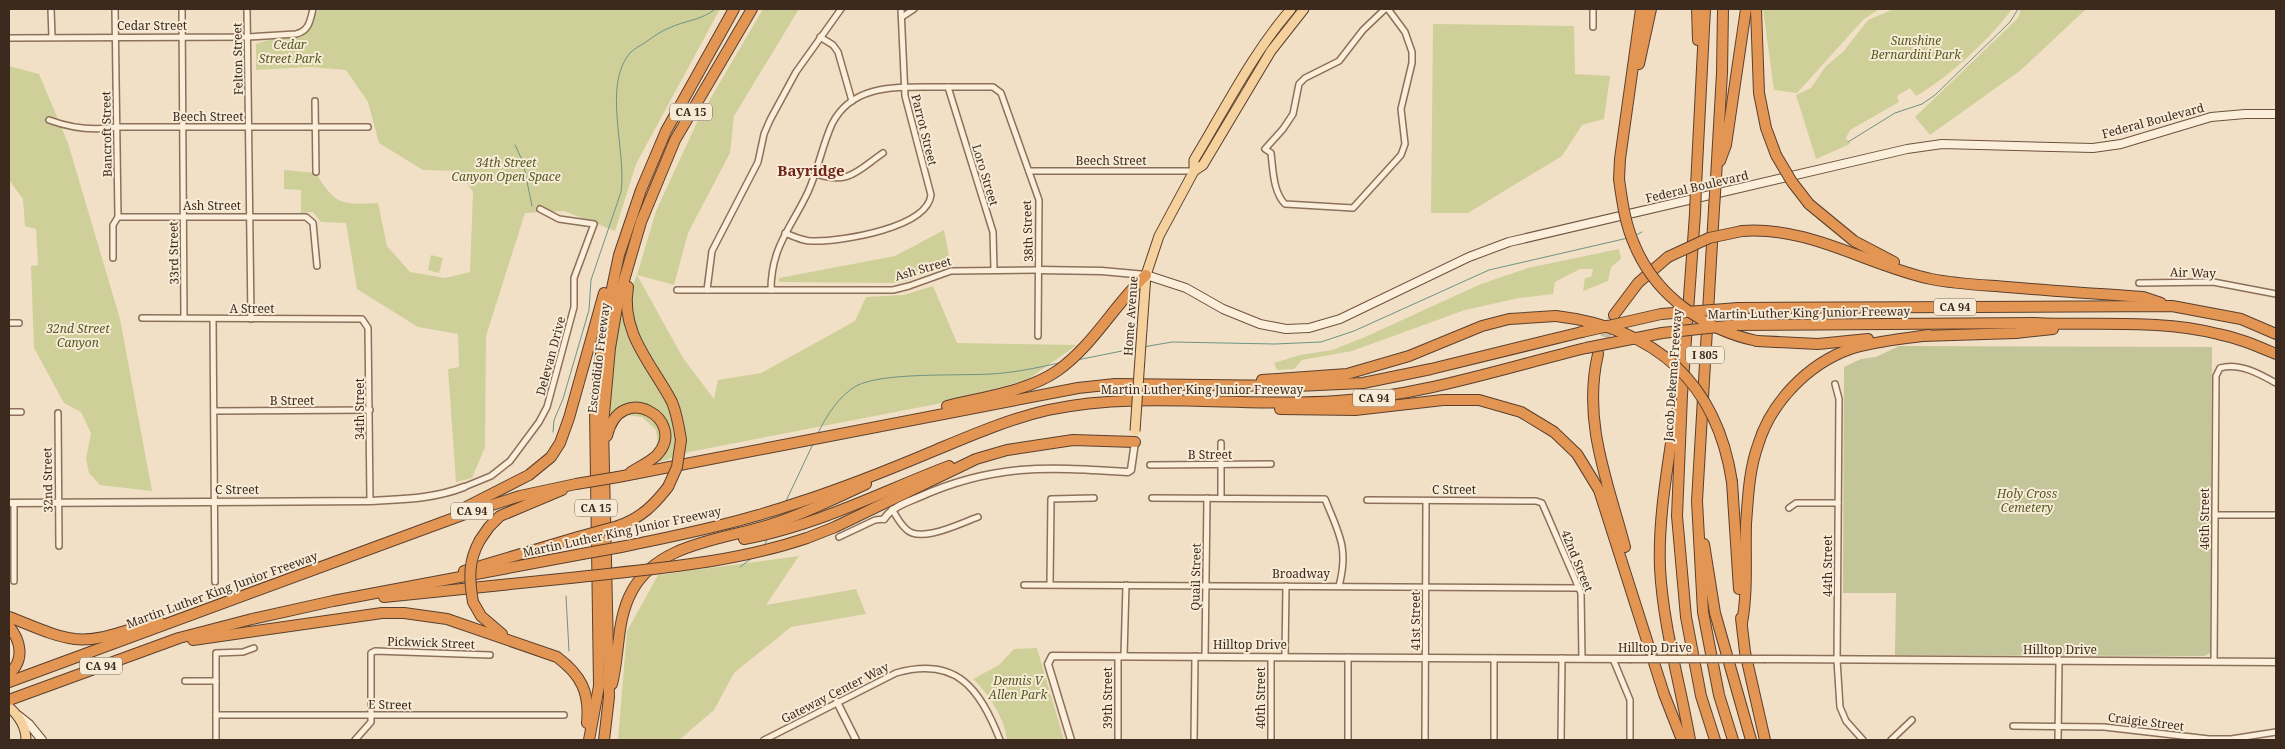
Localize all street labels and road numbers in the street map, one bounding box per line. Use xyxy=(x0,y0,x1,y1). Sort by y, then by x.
street label: Cedar Street xyxy=(117,17,187,34)
street label: Felton Street xyxy=(228,23,247,95)
street label: Bancroft Street xyxy=(97,91,116,177)
street label: Parrot Street xyxy=(907,92,942,167)
street label: Federal Boulevard xyxy=(2100,99,2206,142)
road number: CA 15 xyxy=(670,104,712,120)
street label: Beech Street xyxy=(173,108,243,125)
street label: Loro Street xyxy=(968,142,1003,208)
street label: Beech Street xyxy=(1076,152,1146,169)
street label: Federal Boulevard xyxy=(1644,166,1751,207)
street label: Ash Street xyxy=(183,197,241,214)
street label: 38th Street xyxy=(1018,200,1037,262)
street label: 33rd Street xyxy=(164,221,183,285)
street label: Ash Street xyxy=(893,252,953,285)
street label: Air Way xyxy=(2170,263,2217,282)
street label: Home Avenue xyxy=(1119,275,1142,357)
road number: CA 94 xyxy=(1934,298,1976,316)
street label: A Street xyxy=(229,300,275,317)
street label: Escondido Freeway xyxy=(583,301,614,414)
street label: Martin Luther King Junior Freeway xyxy=(1708,302,1911,323)
street label: Jacob Dekema Freeway xyxy=(1659,308,1686,443)
street label: Delevan Drive xyxy=(532,314,569,397)
road number: I 805 xyxy=(1686,346,1724,364)
street label: 34th Street xyxy=(351,378,368,440)
street label: Martin Luther King Junior Freeway xyxy=(1101,381,1304,398)
road number: CA 94 xyxy=(1353,389,1395,406)
street label: B Street xyxy=(270,392,314,409)
street label: B Street xyxy=(1188,446,1232,463)
street label: 32nd Street xyxy=(38,447,57,513)
street label: C Street xyxy=(215,481,259,498)
street label: C Street xyxy=(1432,481,1476,498)
street label: 46th Street xyxy=(2196,488,2213,550)
road number: CA 15 xyxy=(575,499,617,516)
road number: CA 94 xyxy=(451,502,493,520)
street label: Martin Luther King Junior Freeway xyxy=(521,502,723,561)
street label: 42nd Street xyxy=(1557,527,1598,594)
street label: 44th Street xyxy=(1819,535,1836,597)
street label: Quail Street xyxy=(1186,543,1205,611)
street label: Martin Luther King Junior Freeway xyxy=(124,547,320,632)
street label: Broadway xyxy=(1272,565,1330,582)
street label: 41st Street xyxy=(1407,591,1424,651)
street label: Pickwick Street xyxy=(387,632,475,653)
street label: Hilltop Drive xyxy=(1213,636,1287,653)
street label: Hilltop Drive xyxy=(1618,639,1692,656)
street label: Hilltop Drive xyxy=(2023,641,2097,658)
road number: CA 94 xyxy=(80,658,122,674)
street label: Gateway Center Way xyxy=(778,658,892,727)
street label: 39th Street xyxy=(1099,667,1116,729)
street label: 40th Street xyxy=(1252,667,1269,729)
street label: E Street xyxy=(368,696,412,713)
street label: Craigie Street xyxy=(2107,708,2185,735)

